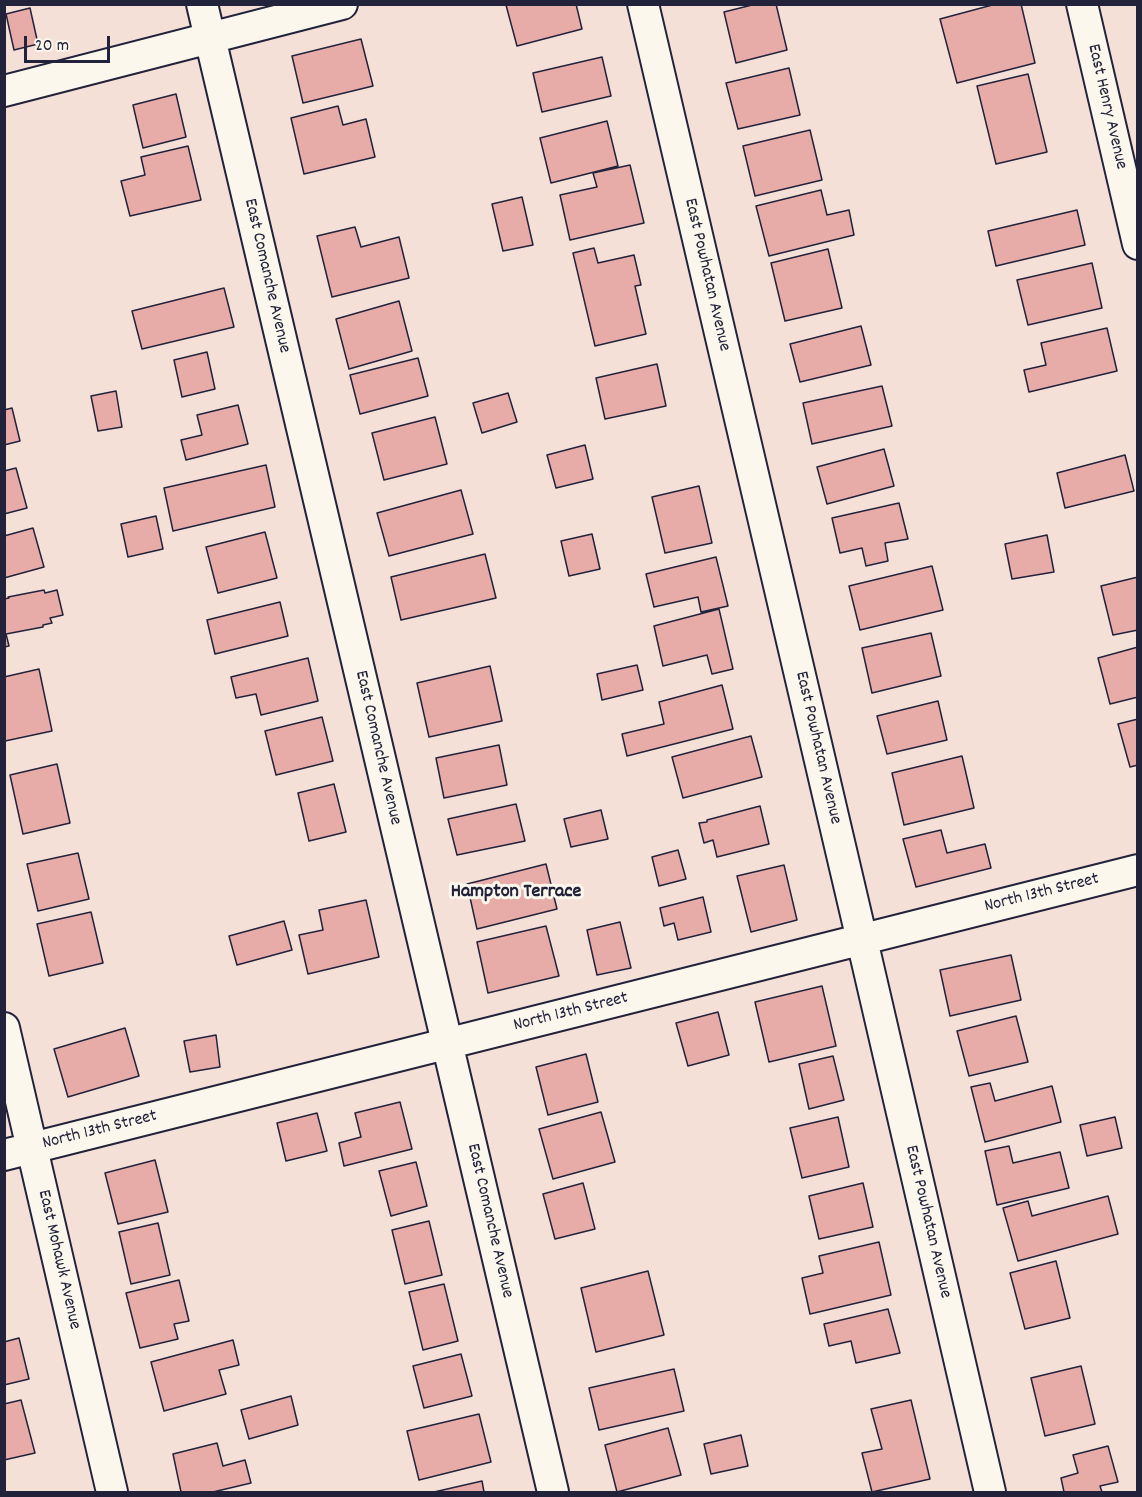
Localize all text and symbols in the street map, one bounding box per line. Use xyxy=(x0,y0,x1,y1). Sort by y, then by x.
scale bar xyxy=(27,24,112,62)
text: 20 m xyxy=(35,34,69,59)
street label: East Henry Avenue xyxy=(1081,42,1131,172)
street label: East Powhatan Avenue xyxy=(678,196,734,354)
street label: East Comanche Avenue xyxy=(238,197,294,355)
street label: East Comanche Avenue xyxy=(349,669,405,827)
street label: East Powhatan Avenue xyxy=(789,669,845,827)
street label: North 13th Street xyxy=(982,869,1102,919)
district label: Hampton Terrace xyxy=(451,881,581,905)
street label: North 13th Street xyxy=(511,988,631,1038)
street label: North 13th Street xyxy=(40,1106,160,1156)
street label: East Comanche Avenue xyxy=(461,1142,517,1300)
street label: East Powhatan Avenue xyxy=(899,1143,955,1301)
street label: East Mohawk Avenue xyxy=(31,1188,85,1332)

